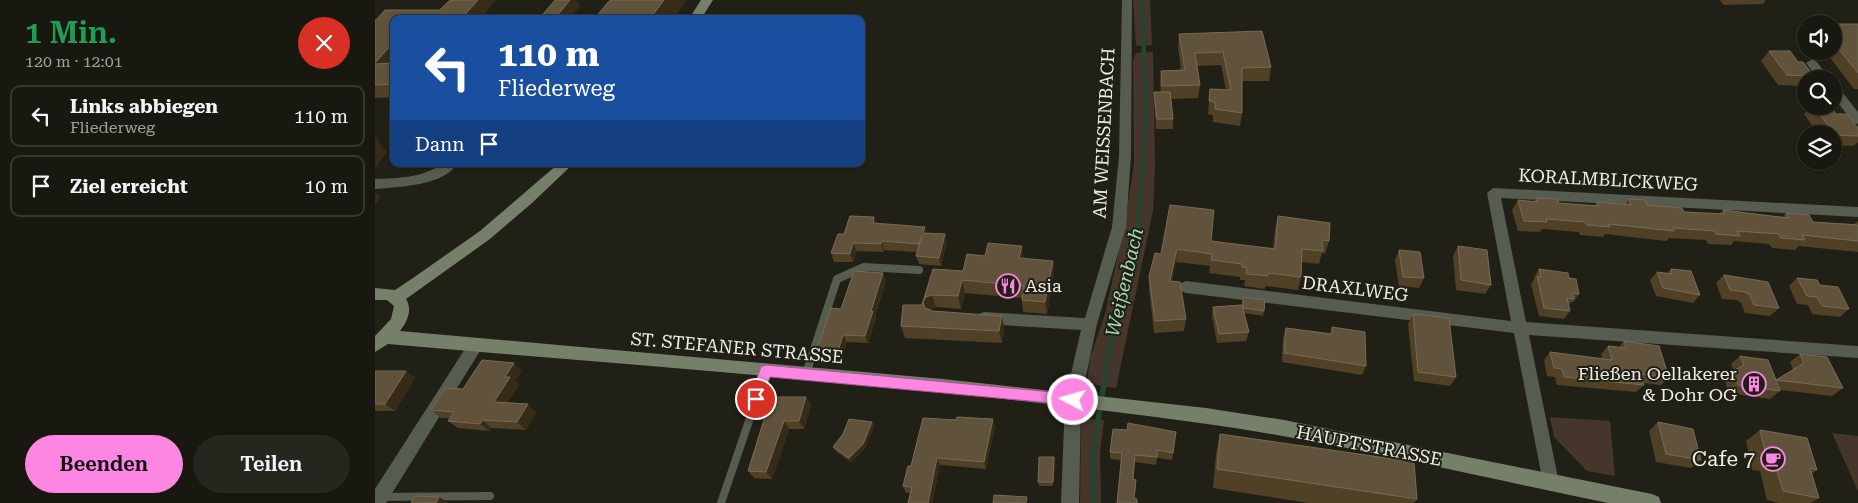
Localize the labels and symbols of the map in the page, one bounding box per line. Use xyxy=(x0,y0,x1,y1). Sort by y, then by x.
street label: AM WEISSENBACH xyxy=(1089,47,1118,219)
street label: KORALMBLICKWEG xyxy=(1518,164,1698,195)
water label: Weißenbach xyxy=(1101,225,1148,339)
street label: DRAXLWEG xyxy=(1301,272,1409,305)
restaurant icon: Asia xyxy=(995,273,1021,299)
place label: Asia xyxy=(1025,275,1062,296)
street label: ST. STEFANER STRASSE xyxy=(630,328,844,367)
place label: Fließen Oellakerer & Dohr OG xyxy=(1578,363,1737,405)
building icon: Fließen Oellakerer & Dohr OG xyxy=(1741,371,1767,397)
position arrow xyxy=(1046,373,1098,425)
pin xyxy=(735,378,777,420)
street label: HAUPTSTRASSE xyxy=(1295,421,1443,470)
cafe icon: Cafe 7 xyxy=(1760,446,1786,472)
place label: Cafe 7 xyxy=(1692,447,1755,471)

